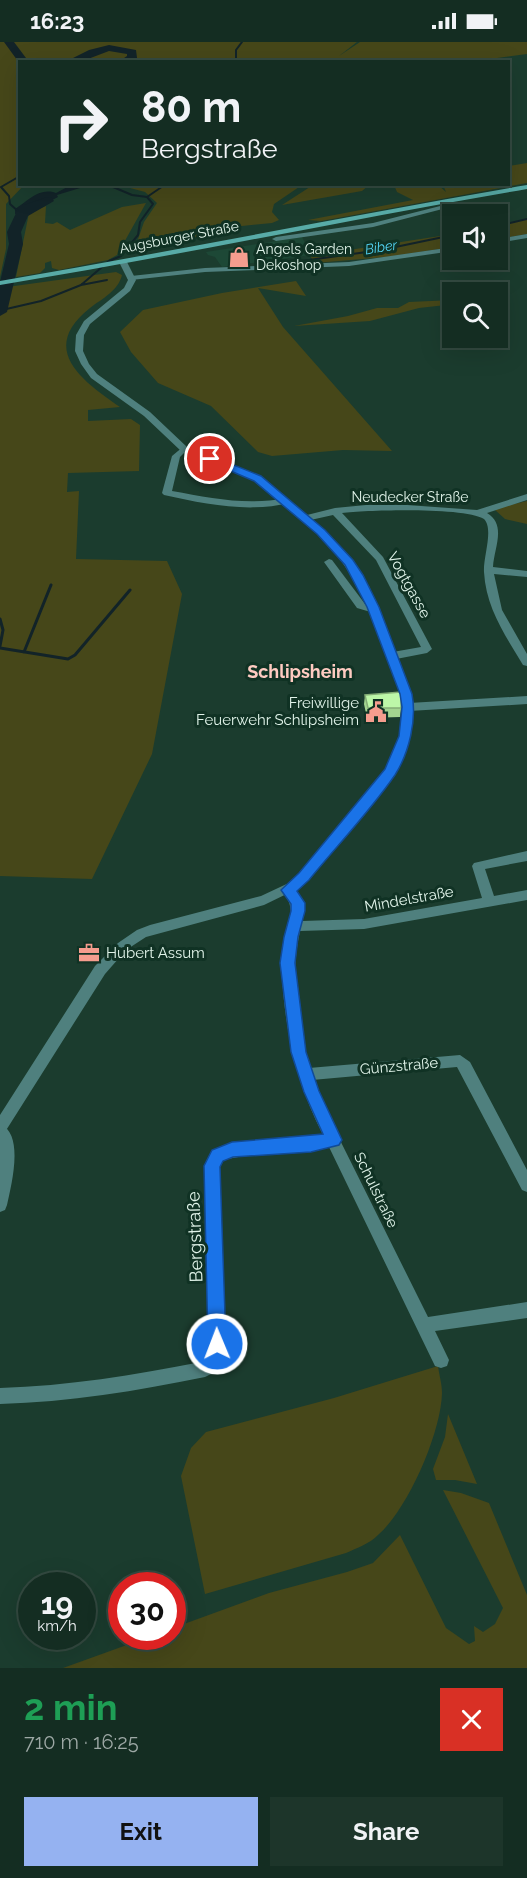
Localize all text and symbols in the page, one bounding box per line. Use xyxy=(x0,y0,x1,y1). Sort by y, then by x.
text: 16:23 xyxy=(30,8,84,34)
text: 80 m xyxy=(141,83,241,132)
icon: right xyxy=(42,84,120,162)
text: Bergstraße xyxy=(141,133,278,164)
map controls xyxy=(442,204,508,348)
button: sound xyxy=(442,204,508,270)
street label: Augsburger Straße xyxy=(118,218,240,256)
water label: Biber xyxy=(364,236,399,257)
place label: Angels Garden Dekoshop xyxy=(256,241,352,273)
shop icon: Angels Garden Dekoshop xyxy=(227,245,251,269)
button: search xyxy=(442,282,508,348)
pin xyxy=(184,433,235,484)
icon: arrive xyxy=(193,442,226,475)
street label: Neudecker Straße xyxy=(352,489,468,505)
street label: Vogtgasse xyxy=(383,549,435,621)
district label: Schlipsheim xyxy=(247,661,353,682)
place label: Freiwillige Feuerwehr Schlipsheim xyxy=(196,694,359,729)
public building icon: Freiwillige Feuerwehr Schlipsheim xyxy=(364,700,388,724)
street label: Mindelstraße xyxy=(363,882,455,916)
office icon: Hubert Assum xyxy=(77,941,101,965)
place label: Hubert Assum xyxy=(106,944,205,962)
street label: Günzstraße xyxy=(359,1054,439,1078)
street label: Schulstraße xyxy=(350,1149,402,1231)
street label: Bergstraße xyxy=(182,1191,207,1283)
position arrow xyxy=(185,1312,249,1376)
speed limit sign: 30 xyxy=(108,1572,186,1650)
text: 19 xyxy=(41,1586,73,1621)
text: km/h xyxy=(37,1617,77,1635)
text: 2 min xyxy=(24,1686,117,1728)
button: close xyxy=(440,1688,503,1751)
text: 710 m · 16:25 xyxy=(24,1730,139,1754)
button: Exit xyxy=(24,1797,258,1866)
button: Share xyxy=(270,1797,503,1866)

